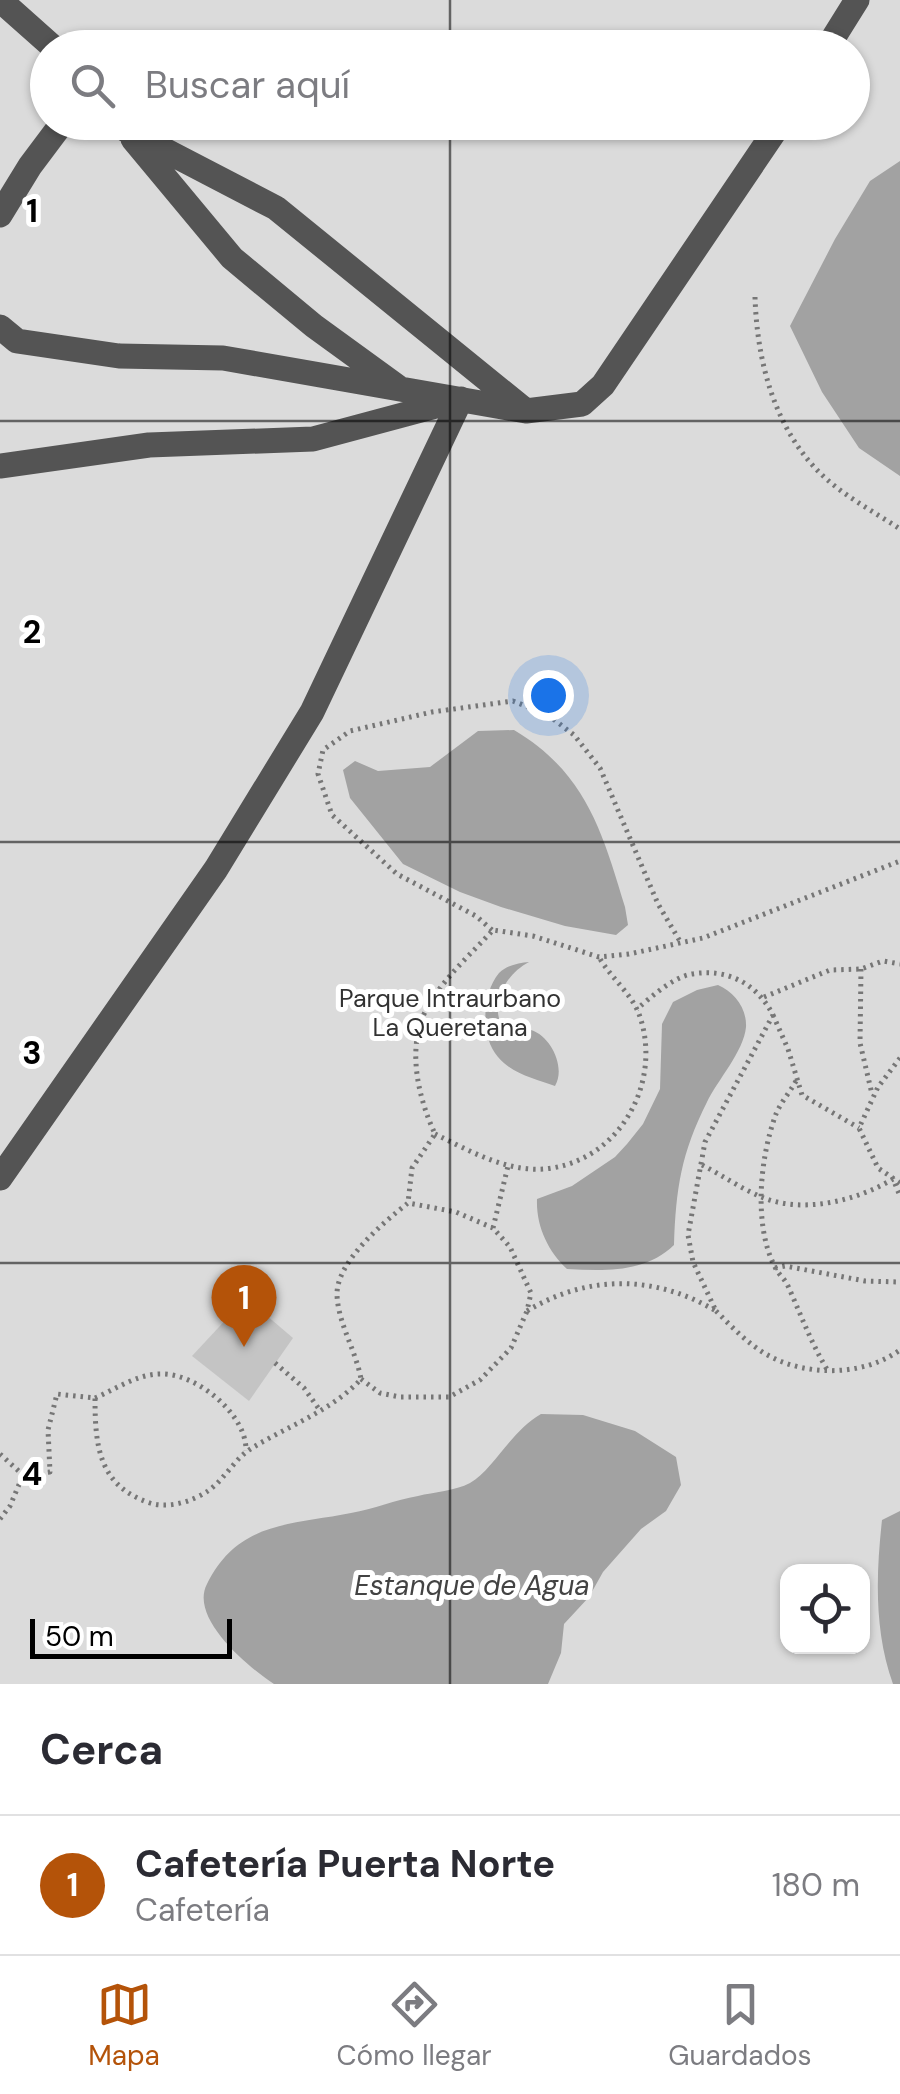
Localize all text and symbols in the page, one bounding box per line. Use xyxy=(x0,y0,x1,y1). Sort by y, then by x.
search box xyxy=(30,30,870,140)
icon: search xyxy=(65,58,120,113)
text: Buscar aquí xyxy=(145,60,350,110)
text: 1 xyxy=(26,190,38,232)
text: 2 xyxy=(23,611,41,653)
your location xyxy=(523,670,574,721)
park label: Parque Intraurbano La Queretana xyxy=(339,982,561,1044)
text: 3 xyxy=(22,1032,42,1074)
pin: 1 xyxy=(212,1264,276,1347)
text: 4 xyxy=(22,1453,42,1495)
map controls xyxy=(780,1564,870,1654)
button: locate xyxy=(780,1564,870,1654)
water label: Estanque de Agua xyxy=(354,1567,590,1604)
scale bar xyxy=(30,1614,232,1658)
text: 50 m xyxy=(45,1618,114,1655)
text: Cerca xyxy=(40,1722,163,1777)
text: Cafetería Puerta Norte xyxy=(135,1839,555,1889)
text: 1 xyxy=(67,1864,78,1906)
text: 180 m xyxy=(772,1864,860,1906)
text: Cafetería xyxy=(135,1889,270,1931)
tab: Mapa xyxy=(88,1977,160,2074)
tab: Cómo llegar xyxy=(336,1977,492,2074)
tab: Guardados xyxy=(668,1977,812,2074)

